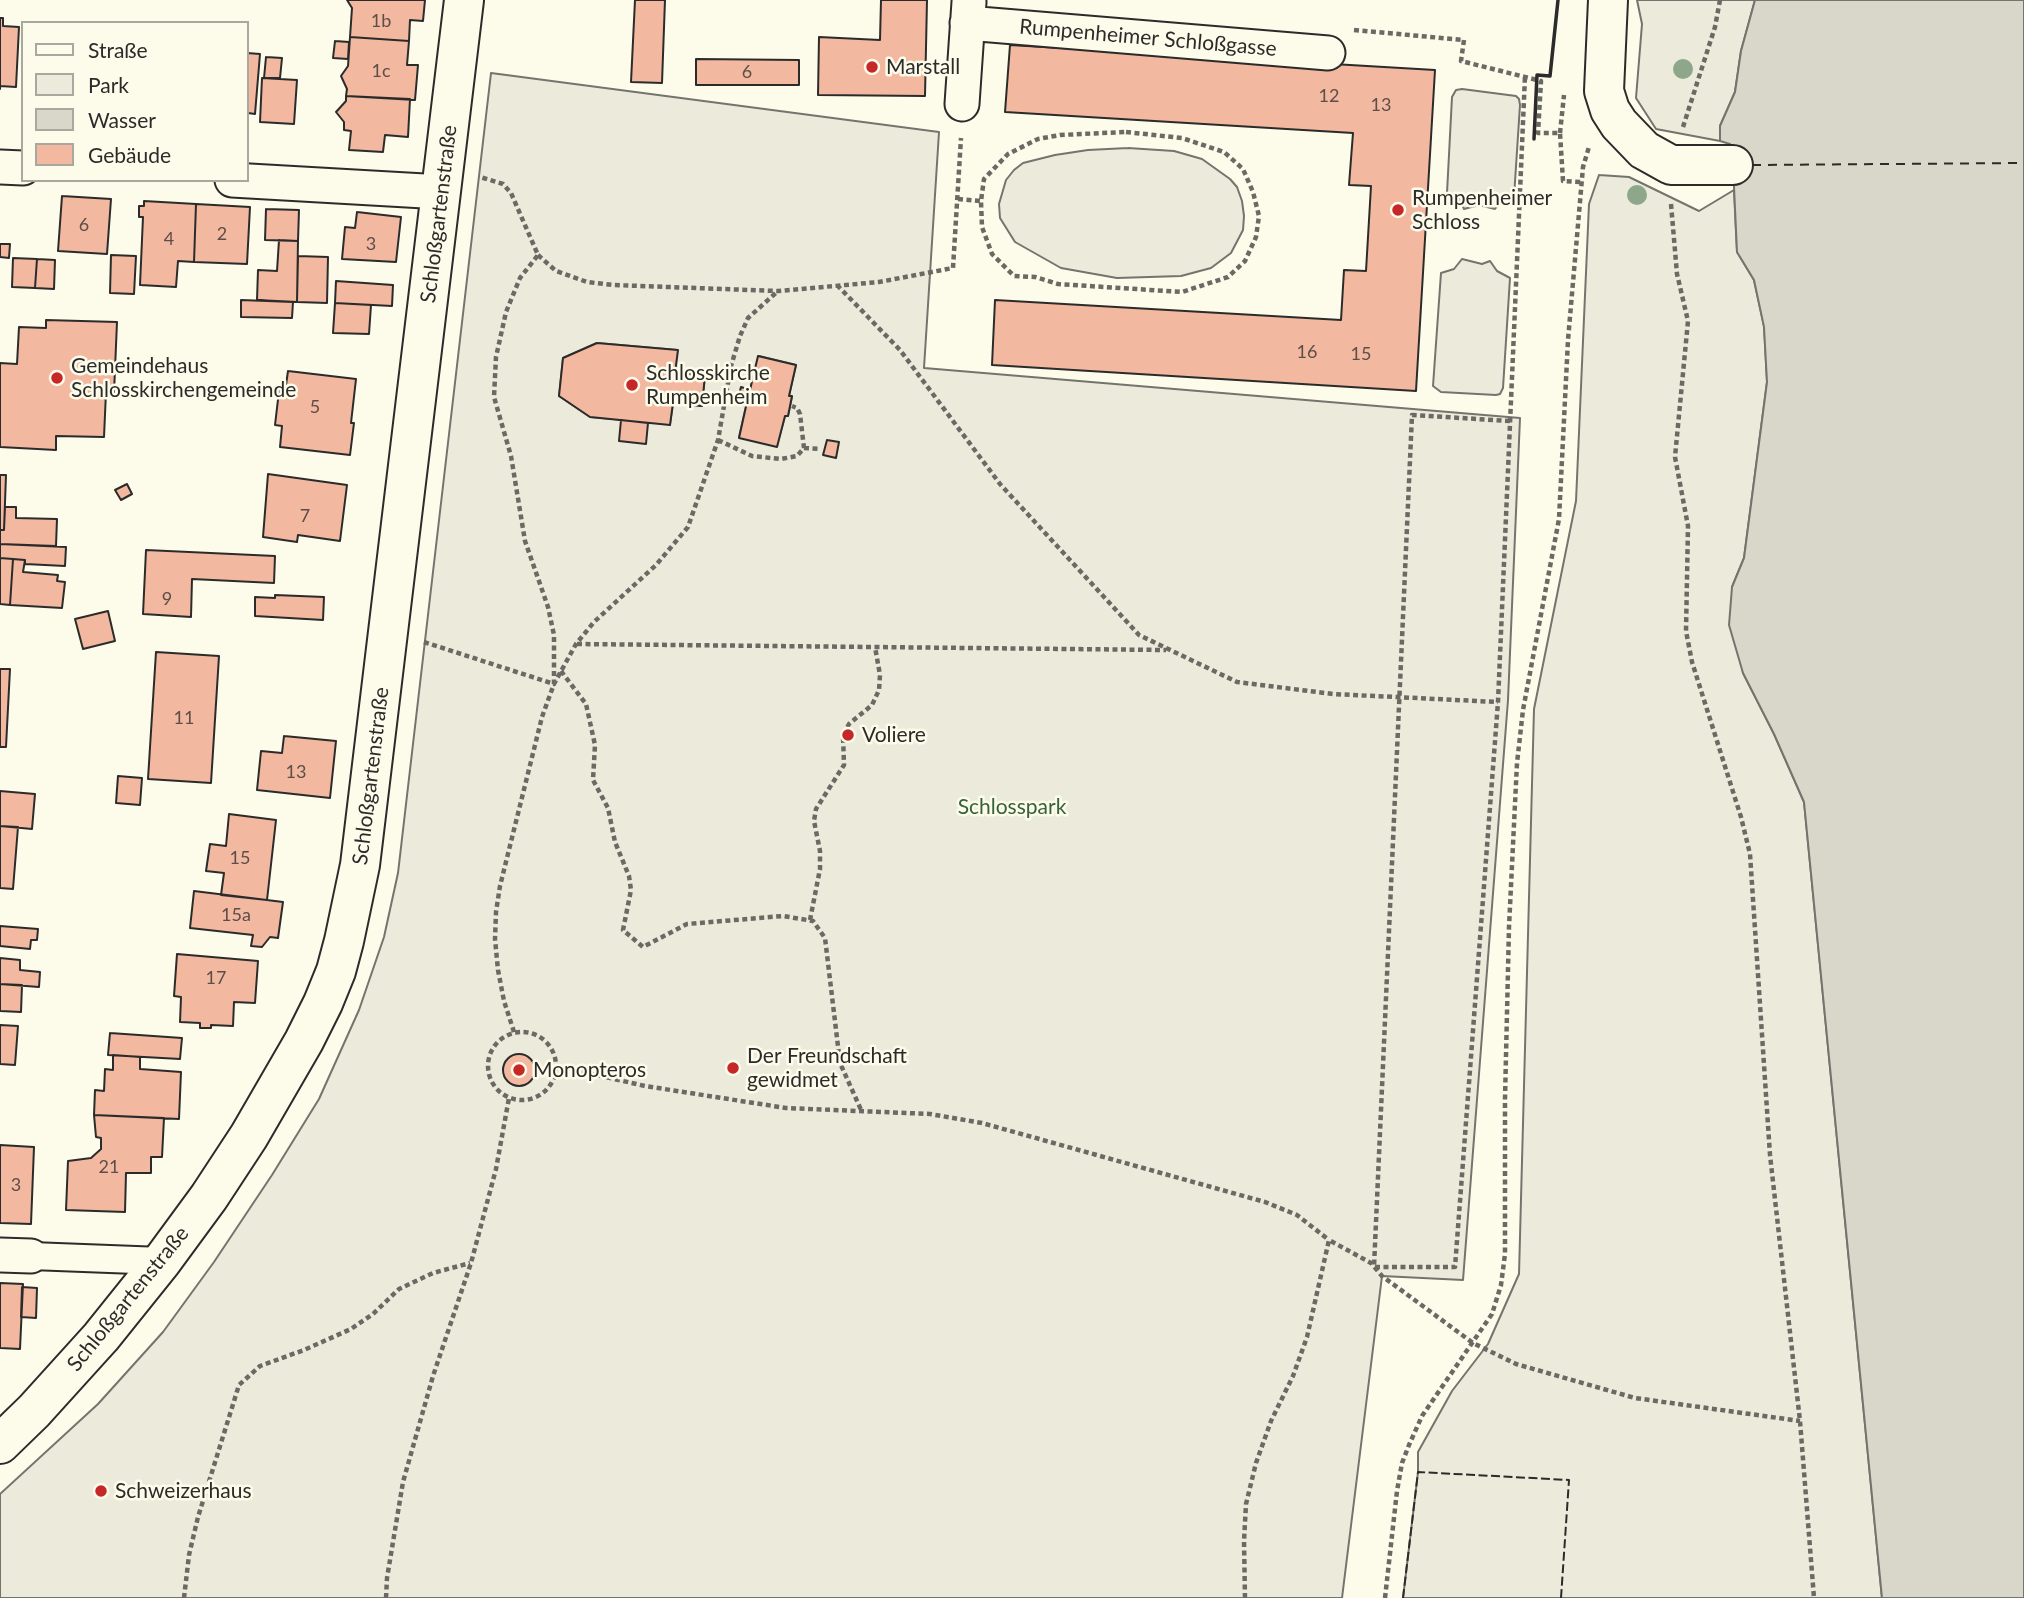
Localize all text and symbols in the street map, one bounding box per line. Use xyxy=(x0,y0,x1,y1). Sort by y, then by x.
house number: 1b xyxy=(371,10,391,32)
street label: Rumpenheimer Schloßgasse xyxy=(1018,14,1278,62)
legend xyxy=(21,21,248,182)
text: Straße xyxy=(88,37,148,62)
place label: Marstall xyxy=(886,54,960,80)
marker: Marstall xyxy=(864,59,880,75)
house number: 1c xyxy=(371,60,391,82)
house number: 6 xyxy=(742,61,752,83)
text: Park xyxy=(88,72,129,97)
house number: 12 xyxy=(1319,85,1339,107)
house number: 13 xyxy=(1371,94,1391,116)
text: Wasser xyxy=(88,107,156,132)
street label: Schloßgartenstraße xyxy=(416,124,462,304)
text: Gebäude xyxy=(88,142,171,167)
place label: Rumpenheimer Schloss xyxy=(1412,185,1552,235)
marker: Rumpenheimer Schloss xyxy=(1390,202,1406,218)
house number: 6 xyxy=(79,214,89,236)
house number: 2 xyxy=(217,223,227,245)
house number: 4 xyxy=(164,228,174,250)
house number: 3 xyxy=(366,233,376,255)
house number: 16 xyxy=(1297,341,1317,363)
house number: 15 xyxy=(1351,343,1371,365)
place label: Gemeindehaus Schlosskirchengemeinde xyxy=(71,353,296,403)
place label: Schlosskirche Rumpenheim xyxy=(646,360,770,410)
marker: Gemeindehaus Schlosskirchengemeinde xyxy=(49,370,65,386)
marker: Schlosskirche Rumpenheim xyxy=(624,377,640,393)
house number: 5 xyxy=(310,396,320,418)
house number: 7 xyxy=(300,505,310,527)
house number: 9 xyxy=(162,588,172,610)
street label: Schloßgartenstraße xyxy=(348,686,394,866)
house number: 11 xyxy=(174,707,194,729)
place label: Voliere xyxy=(862,722,926,748)
marker: Voliere xyxy=(840,727,856,743)
house number: 13 xyxy=(286,761,306,783)
park label: Schlosspark xyxy=(958,794,1066,820)
house number: 15 xyxy=(230,847,250,869)
house number: 15a xyxy=(221,904,251,926)
house number: 17 xyxy=(206,967,226,989)
place label: Der Freundschaft gewidmet xyxy=(747,1043,907,1093)
place label: Monopteros xyxy=(533,1057,646,1083)
marker: Der Freundschaft gewidmet xyxy=(725,1060,741,1076)
marker: Monopteros xyxy=(511,1062,527,1078)
house number: 21 xyxy=(99,1156,119,1178)
house number: 3 xyxy=(11,1174,21,1196)
street label: Schloßgartenstraße xyxy=(62,1221,194,1377)
place label: Schweizerhaus xyxy=(115,1478,251,1504)
marker: Schweizerhaus xyxy=(93,1483,109,1499)

